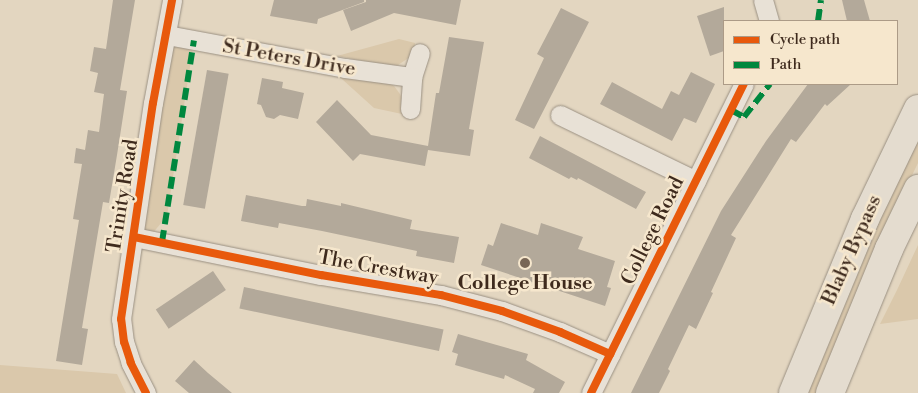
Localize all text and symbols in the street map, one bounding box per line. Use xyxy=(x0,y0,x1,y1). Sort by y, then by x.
legend xyxy=(723,20,898,85)
text: Cycle path xyxy=(770,30,840,49)
street label: St Peters Drive xyxy=(221,34,357,82)
text: Path xyxy=(770,55,802,74)
street label: Trinity Road xyxy=(102,138,144,254)
street label: College Road xyxy=(616,173,690,289)
street label: Blaby Bypass xyxy=(817,191,887,309)
street label: The Crestway xyxy=(316,246,440,290)
marker: College House xyxy=(519,257,531,269)
place label: College House xyxy=(457,271,593,295)

